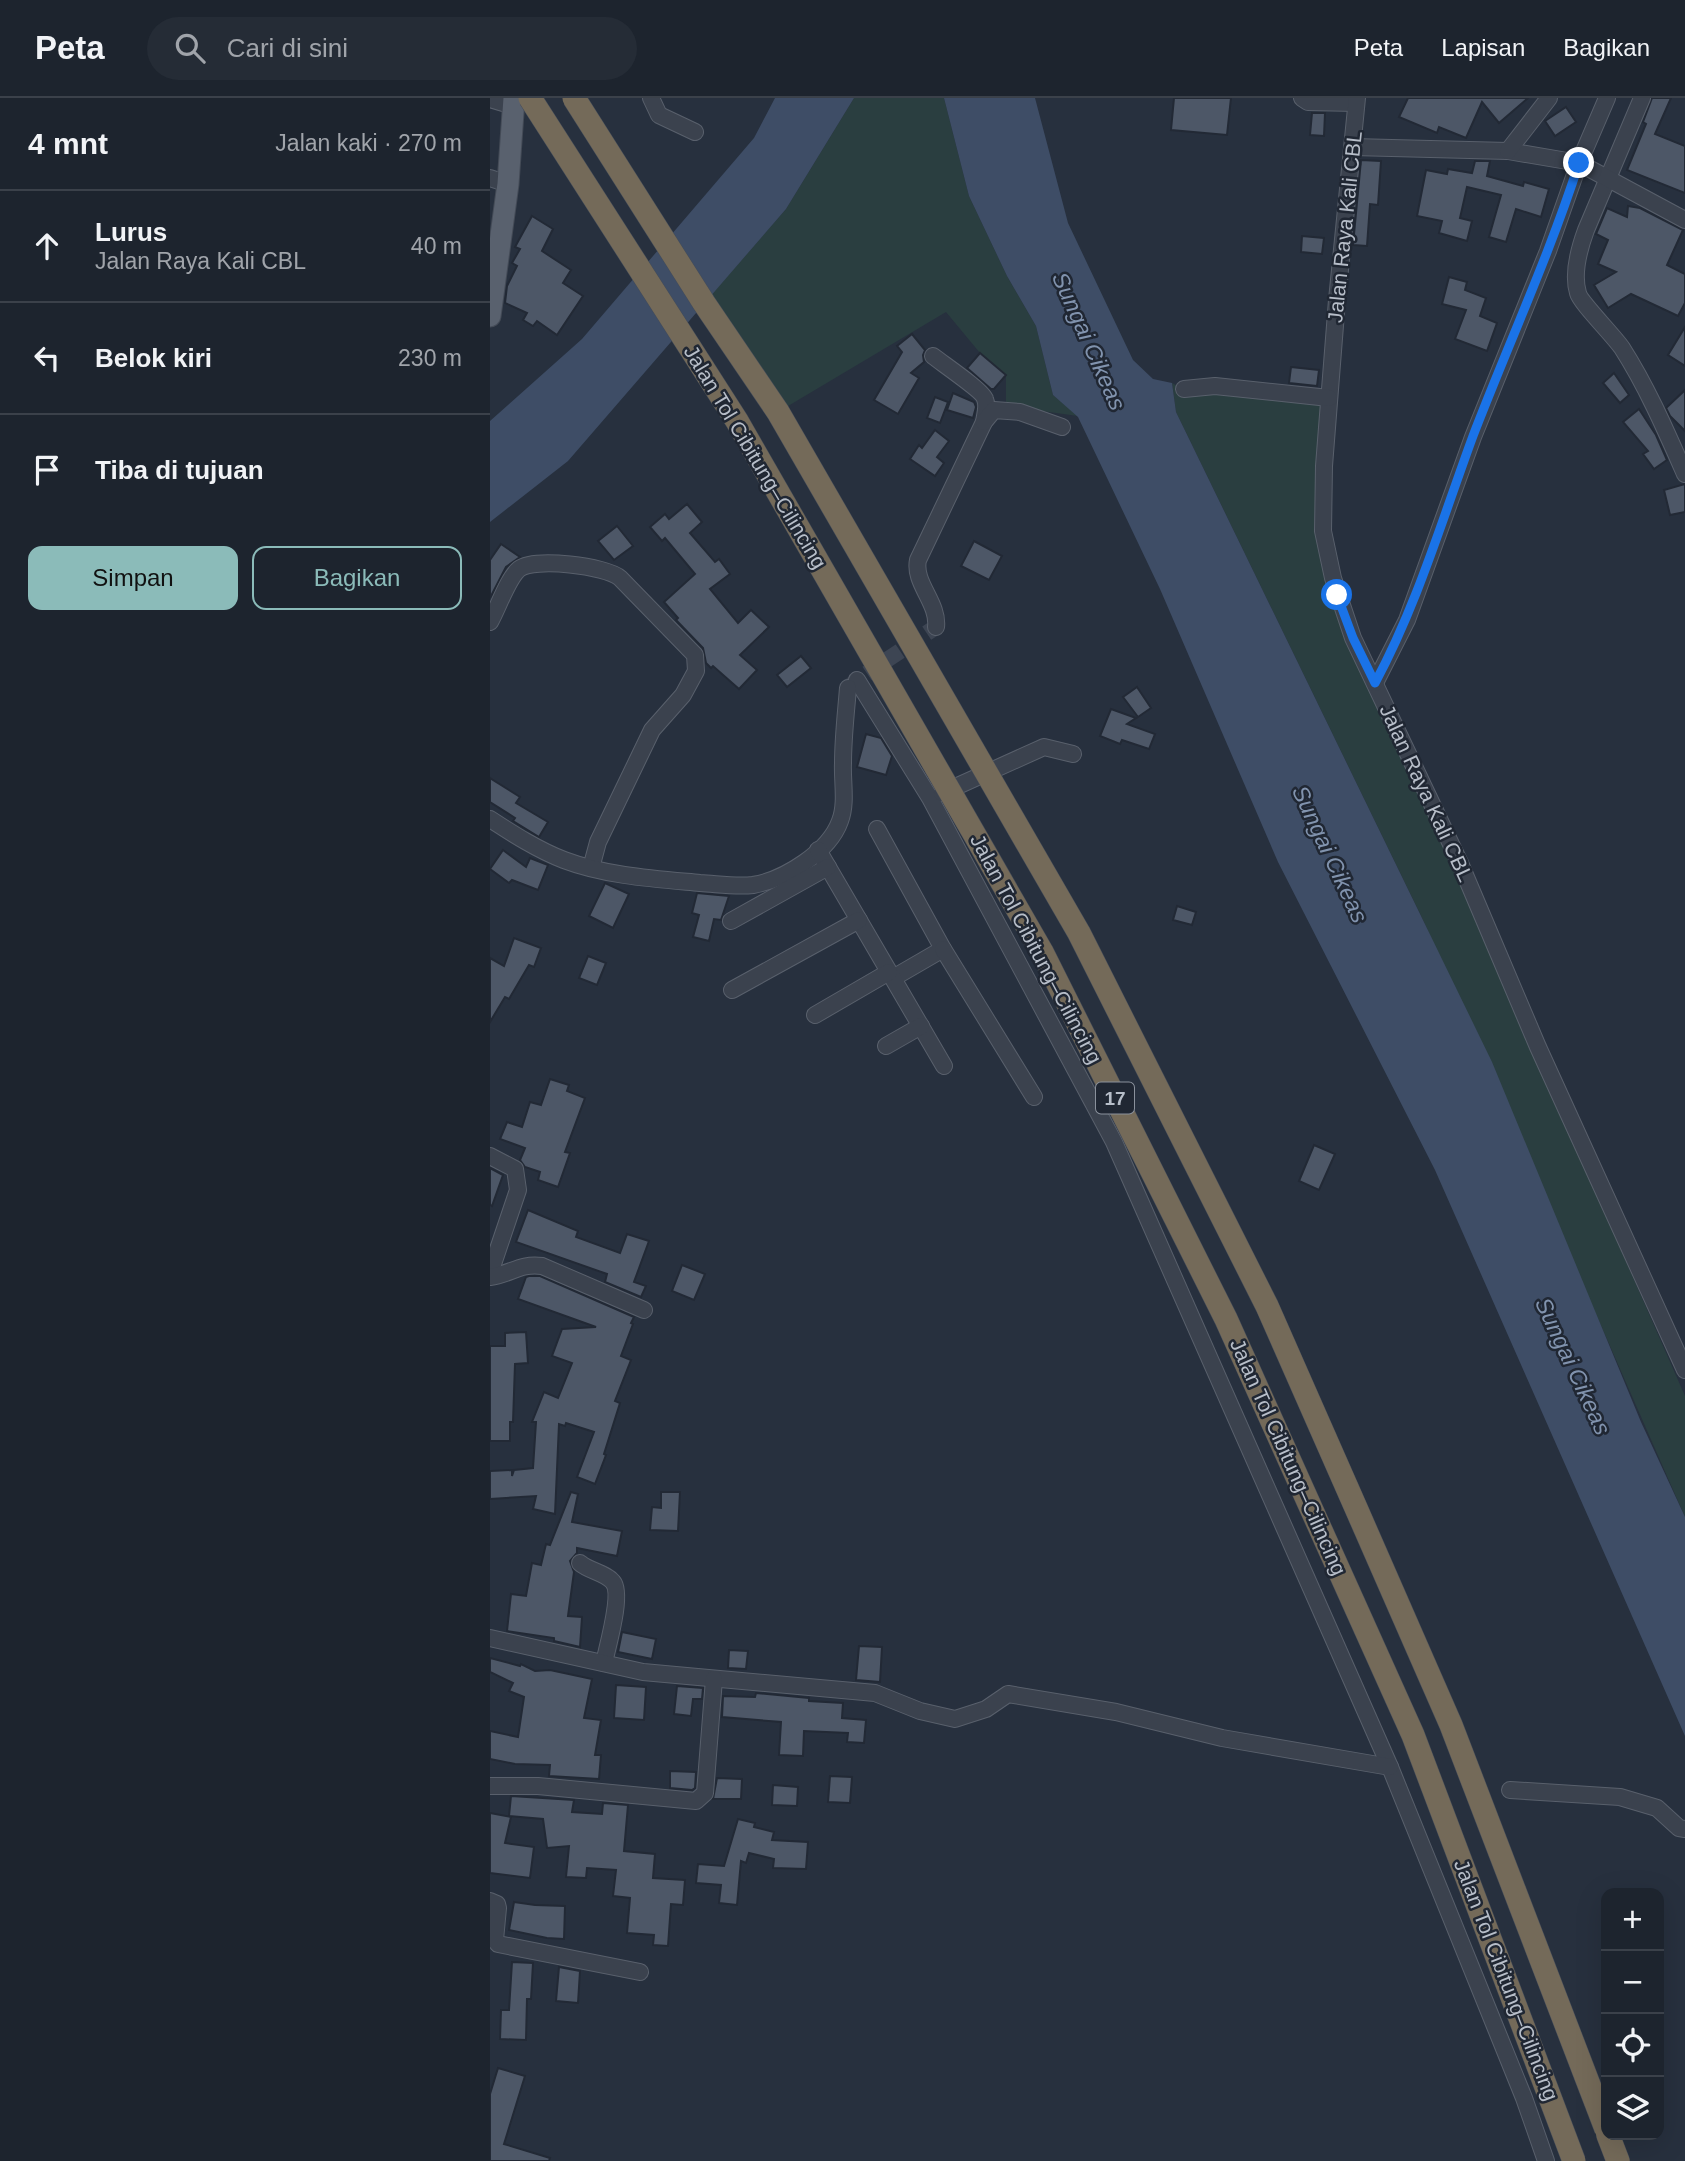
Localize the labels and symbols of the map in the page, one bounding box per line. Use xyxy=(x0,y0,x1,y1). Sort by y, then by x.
street label: Jalan Raya Kali CBL xyxy=(1323,130,1366,324)
route end xyxy=(1563,147,1594,178)
water label: Sungai Cikeas xyxy=(1047,268,1131,414)
street label: Jalan Tol Cibitung–Cilincing xyxy=(680,341,831,573)
route start xyxy=(1321,579,1352,610)
street label: Jalan Raya Kali CBL xyxy=(1375,701,1478,885)
water label: Sungai Cikeas xyxy=(1287,781,1373,927)
street label: Jalan Tol Cibitung–Cilincing xyxy=(966,830,1107,1067)
road number: 17 xyxy=(1096,1082,1134,1114)
water label: Sungai Cikeas xyxy=(1530,1293,1616,1439)
street label: Jalan Tol Cibitung–Cilincing xyxy=(1226,1335,1351,1579)
street label: Jalan Tol Cibitung–Cilincing xyxy=(1450,1856,1563,2104)

